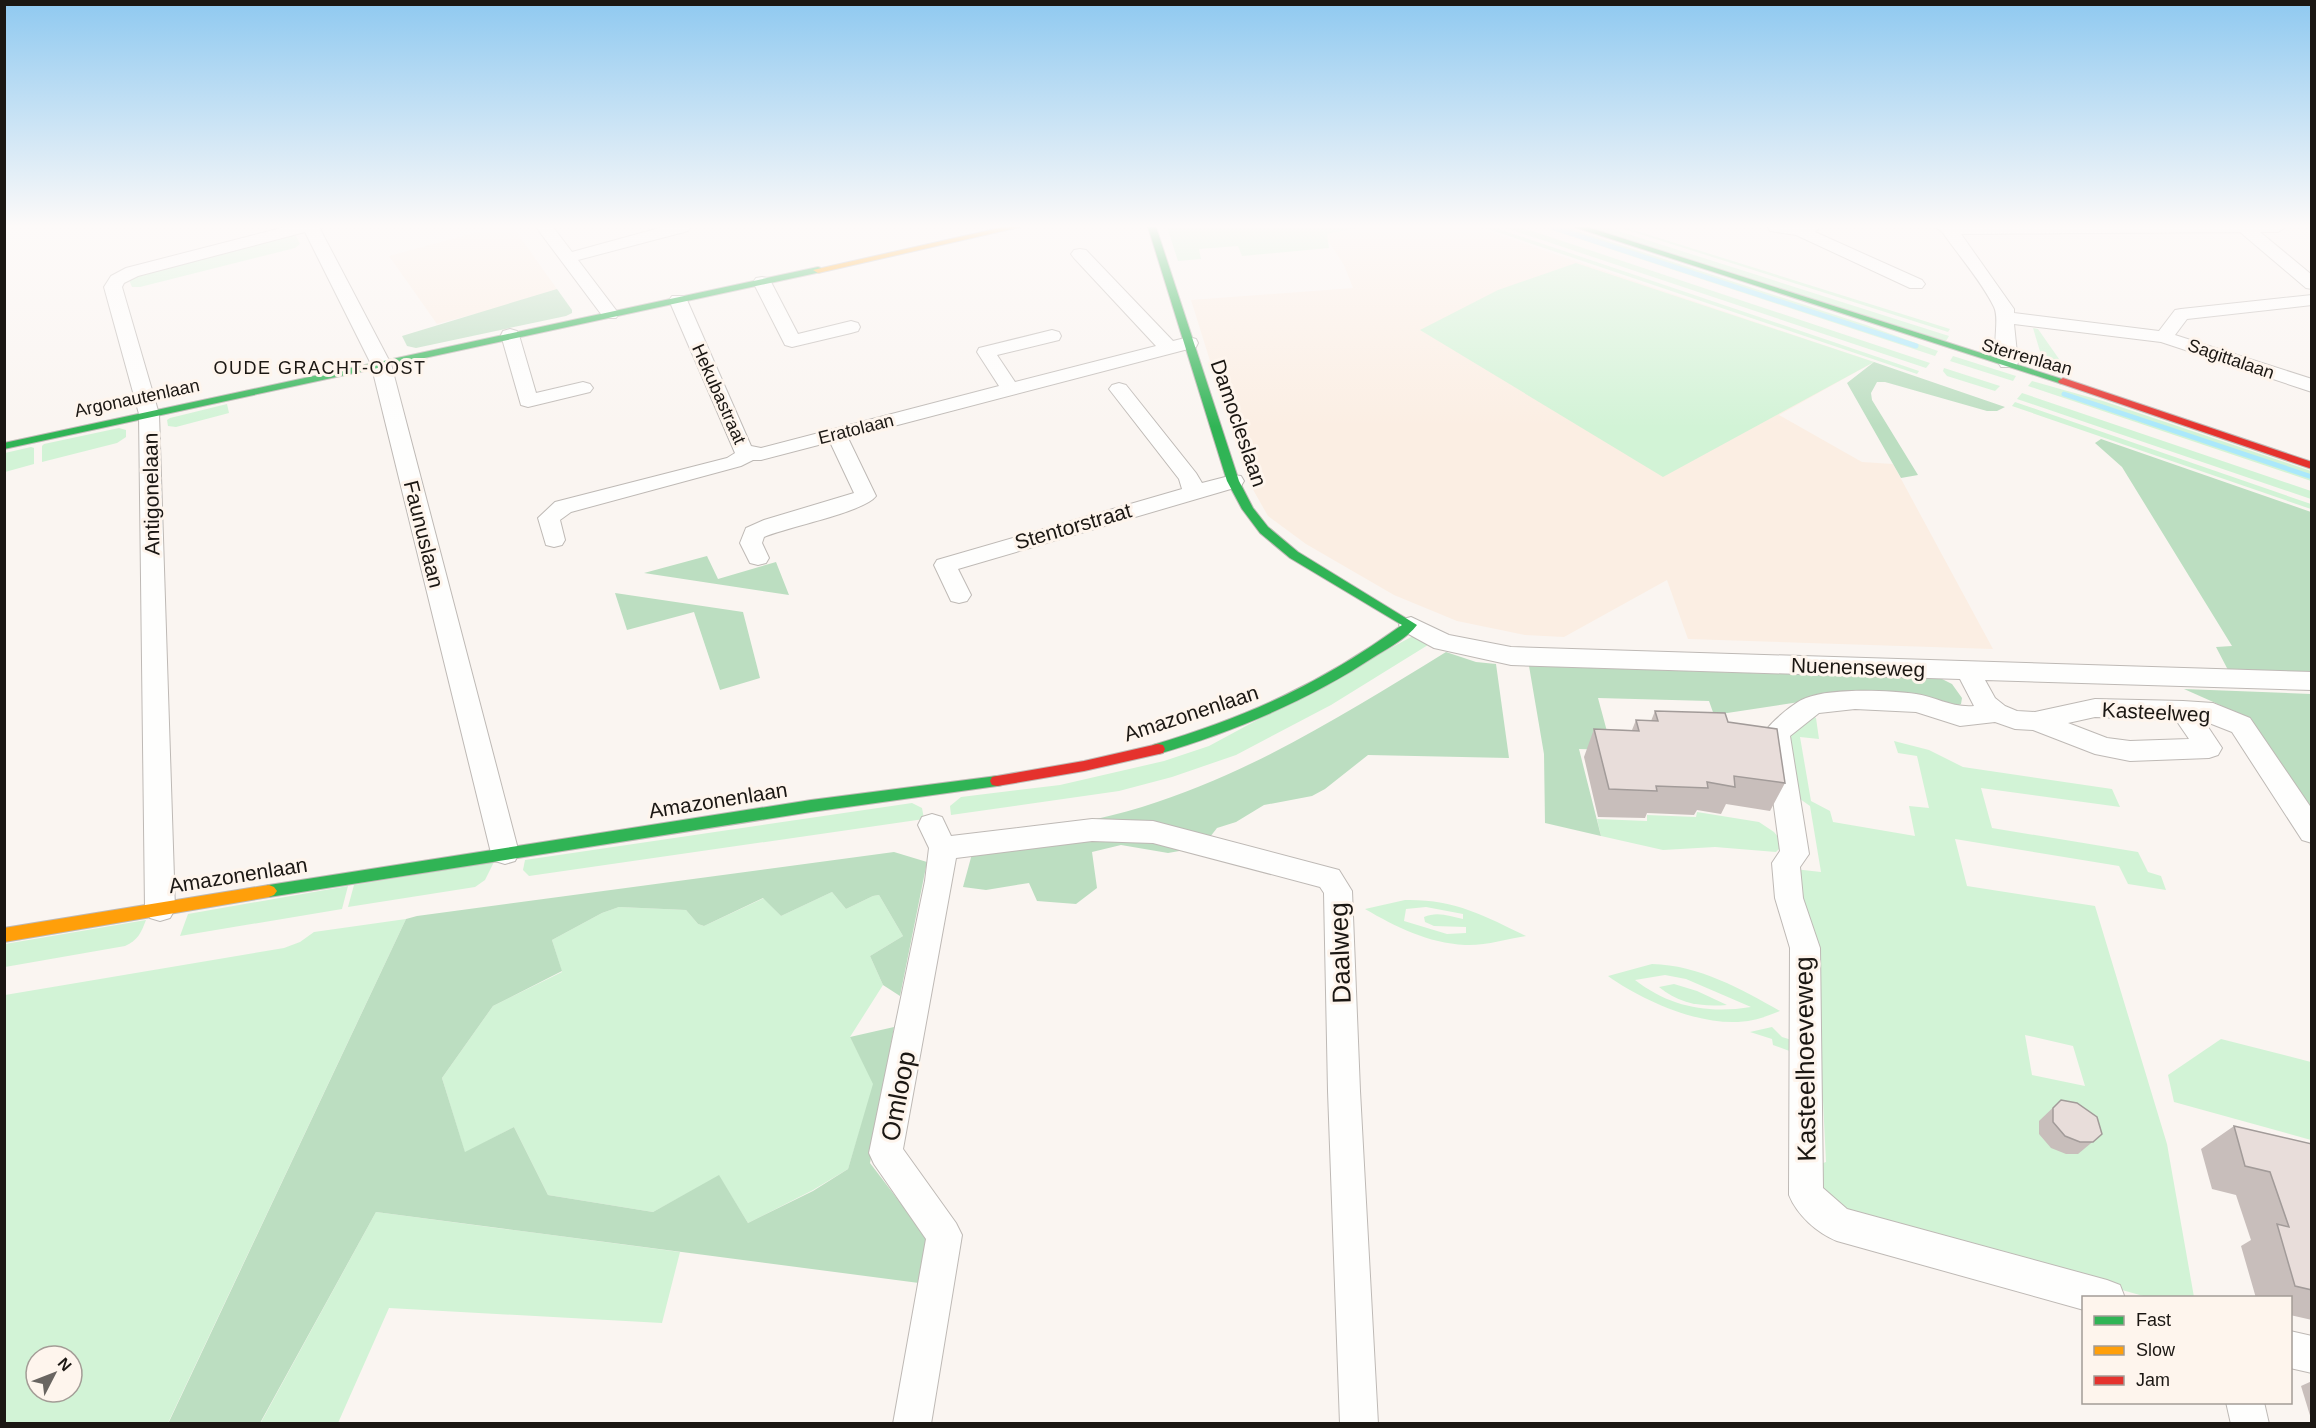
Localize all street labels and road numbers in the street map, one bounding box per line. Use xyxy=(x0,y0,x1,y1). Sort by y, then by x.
street label: Sterrenlaan xyxy=(1980,335,2074,379)
street label: Sagittalaan xyxy=(2185,335,2277,383)
street label: Hekubastraat xyxy=(688,341,750,447)
street label: Damocleslaan xyxy=(1206,356,1272,490)
street label: Argonautenlaan xyxy=(73,375,201,421)
street label: Eratolaan xyxy=(816,410,896,448)
street label: Antigonelaan xyxy=(138,433,164,555)
street label: Faunuslaan xyxy=(400,478,448,590)
street label: Stentorstraat xyxy=(1012,498,1134,554)
street label: Nuenenseweg xyxy=(1791,653,1925,681)
street label: Amazonenlaan xyxy=(1121,680,1261,746)
street label: Kasteelweg xyxy=(2101,698,2211,726)
street label: Amazonenlaan xyxy=(647,778,789,822)
street label: Amazonenlaan xyxy=(167,853,309,897)
street label: Daalweg xyxy=(1323,902,1357,1004)
street label: Kasteelhoeveweg xyxy=(1788,956,1822,1162)
street label: Omloop xyxy=(875,1048,921,1144)

